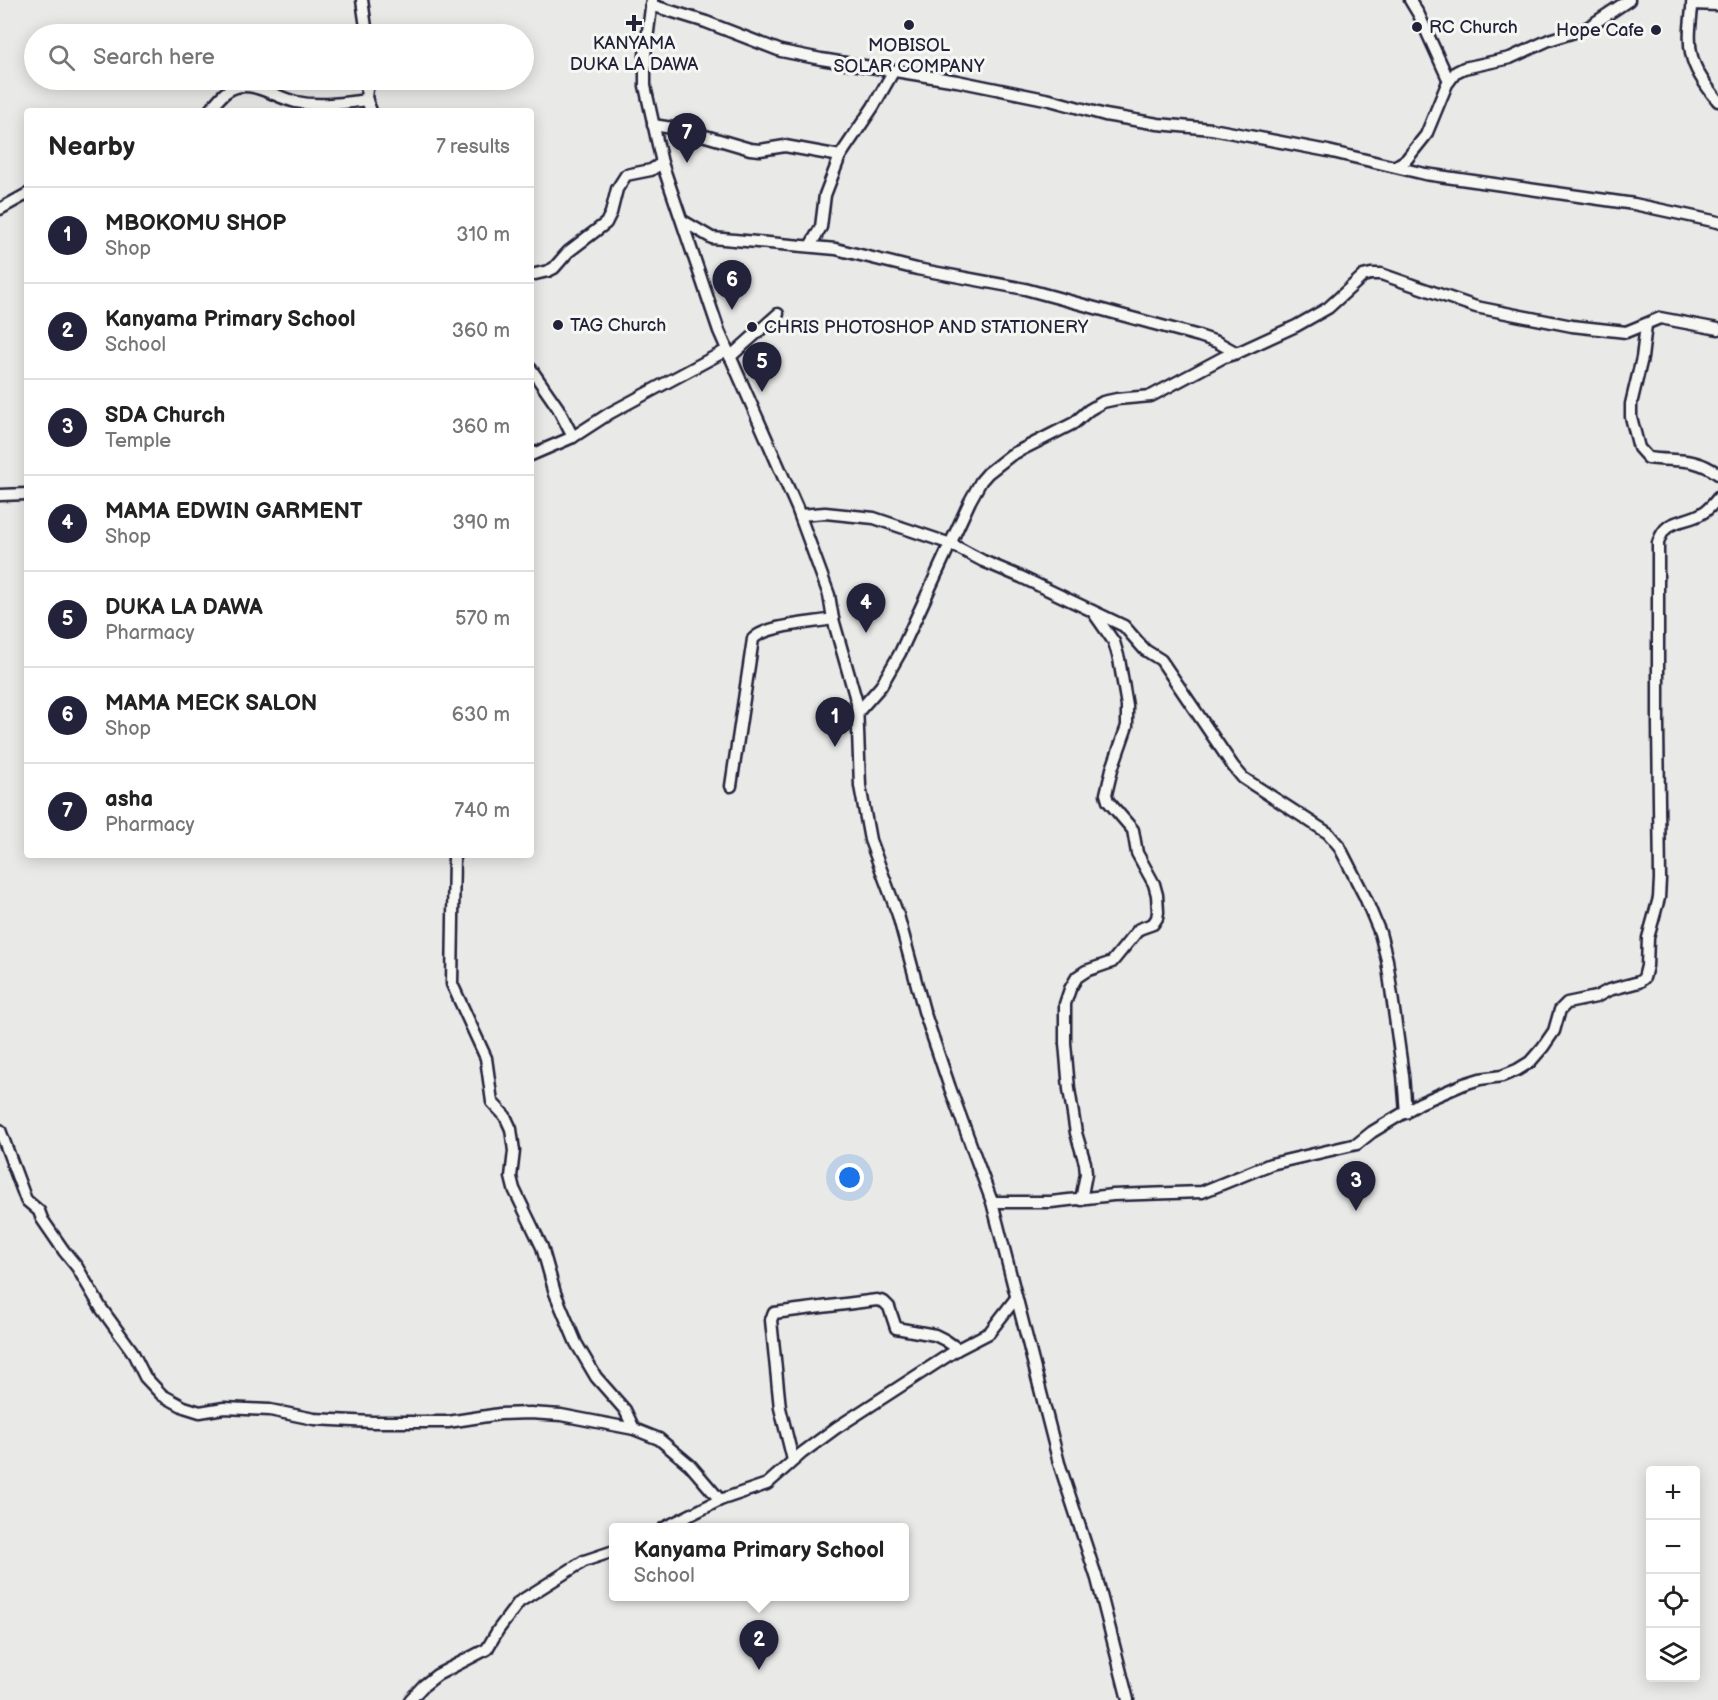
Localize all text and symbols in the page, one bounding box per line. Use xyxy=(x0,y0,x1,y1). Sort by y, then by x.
marker: KANYAMA DUKA LA DAWA xyxy=(627,16,641,30)
place label: RC Church xyxy=(1429,17,1518,38)
marker: MOBISOL SOLAR COMPANY xyxy=(902,18,916,32)
marker: RC Church xyxy=(1410,20,1424,34)
place label: Hope Cafe xyxy=(1556,20,1644,41)
marker: Hope Cafe xyxy=(1649,23,1663,37)
search box xyxy=(24,24,534,90)
place label: KANYAMA DUKA LA DAWA xyxy=(570,33,698,75)
place label: MOBISOL SOLAR COMPANY xyxy=(834,35,985,77)
icon: search xyxy=(45,41,78,74)
text: Search here xyxy=(93,44,215,71)
pin: 7 xyxy=(668,114,706,163)
text: Nearby xyxy=(48,132,135,163)
text: 7 results xyxy=(436,135,510,159)
text: MBOKOMU SHOP xyxy=(105,210,286,237)
text: 1 xyxy=(63,223,72,247)
text: 310 m xyxy=(456,223,510,247)
text: Shop xyxy=(105,237,151,261)
pin: 6 xyxy=(712,260,752,310)
text: Kanyama Primary School xyxy=(105,306,356,333)
place label: TAG Church xyxy=(570,315,666,336)
place label: CHRIS PHOTOSHOP AND STATIONERY xyxy=(764,317,1089,338)
marker: TAG Church xyxy=(551,318,565,332)
text: 2 xyxy=(62,319,73,343)
text: 360 m xyxy=(452,319,510,343)
marker: CHRIS PHOTOSHOP AND STATIONERY xyxy=(745,320,759,334)
text: School xyxy=(105,333,166,357)
pin: 5 xyxy=(742,342,782,392)
text: SDA Church xyxy=(105,402,225,429)
text: 3 xyxy=(62,415,73,439)
text: 360 m xyxy=(452,415,510,439)
text: Temple xyxy=(105,429,171,453)
text: MAMA EDWIN GARMENT xyxy=(105,498,362,525)
text: 4 xyxy=(62,511,73,535)
text: 390 m xyxy=(452,511,510,535)
text: Shop xyxy=(105,525,151,549)
pin: 4 xyxy=(846,584,886,633)
text: DUKA LA DAWA xyxy=(105,594,263,621)
text: 5 xyxy=(62,607,73,631)
text: 570 m xyxy=(455,607,510,631)
text: Pharmacy xyxy=(105,621,195,645)
text: MAMA MECK SALON xyxy=(105,690,317,717)
pin: 1 xyxy=(816,698,854,747)
text: 6 xyxy=(61,703,74,727)
text: 630 m xyxy=(452,703,510,727)
text: Shop xyxy=(105,717,151,741)
text: asha xyxy=(105,786,153,813)
text: 7 xyxy=(62,799,73,823)
text: 740 m xyxy=(454,799,510,823)
text: Pharmacy xyxy=(105,813,195,837)
pin: 3 xyxy=(1336,1162,1376,1211)
your location xyxy=(835,1163,864,1192)
map controls xyxy=(1646,1466,1700,1682)
button: + xyxy=(1646,1466,1700,1520)
button: − xyxy=(1646,1520,1700,1574)
popup xyxy=(609,1523,909,1601)
text: Kanyama Primary School xyxy=(634,1537,884,1564)
text: School xyxy=(634,1564,695,1588)
button: locate xyxy=(1646,1574,1700,1628)
pin: 2 xyxy=(740,1620,778,1670)
button: layers xyxy=(1646,1628,1700,1682)

